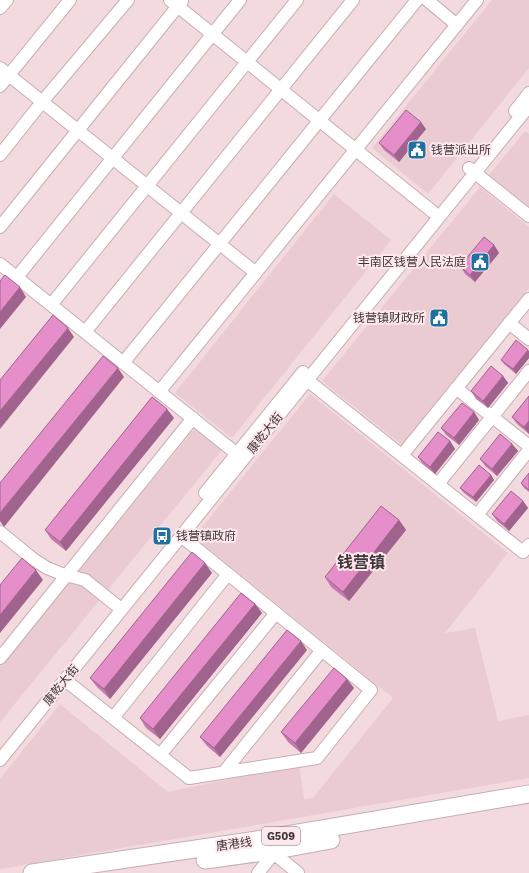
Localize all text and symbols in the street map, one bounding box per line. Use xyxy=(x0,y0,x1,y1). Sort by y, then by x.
public building icon: 钱营派出所 xyxy=(406,139,428,161)
place label: 钱营派出所 xyxy=(431,143,491,157)
public building icon: 丰南区钱营人民法庭 xyxy=(469,251,491,273)
place label: 丰南区钱营人民法庭 xyxy=(358,255,466,269)
public building icon: 钱营镇财政所 xyxy=(428,307,450,329)
place label: 钱营镇财政所 xyxy=(353,311,425,325)
street label: 康乾大街 xyxy=(244,410,286,456)
bus stop icon: 钱营镇政府 xyxy=(151,525,173,547)
place label: 钱营镇政府 xyxy=(176,529,236,543)
district label: 钱营镇 xyxy=(337,553,385,572)
street label: 康乾大街 xyxy=(40,662,82,708)
road number: G509 xyxy=(262,827,300,845)
street label: 唐港线 xyxy=(215,835,253,853)

